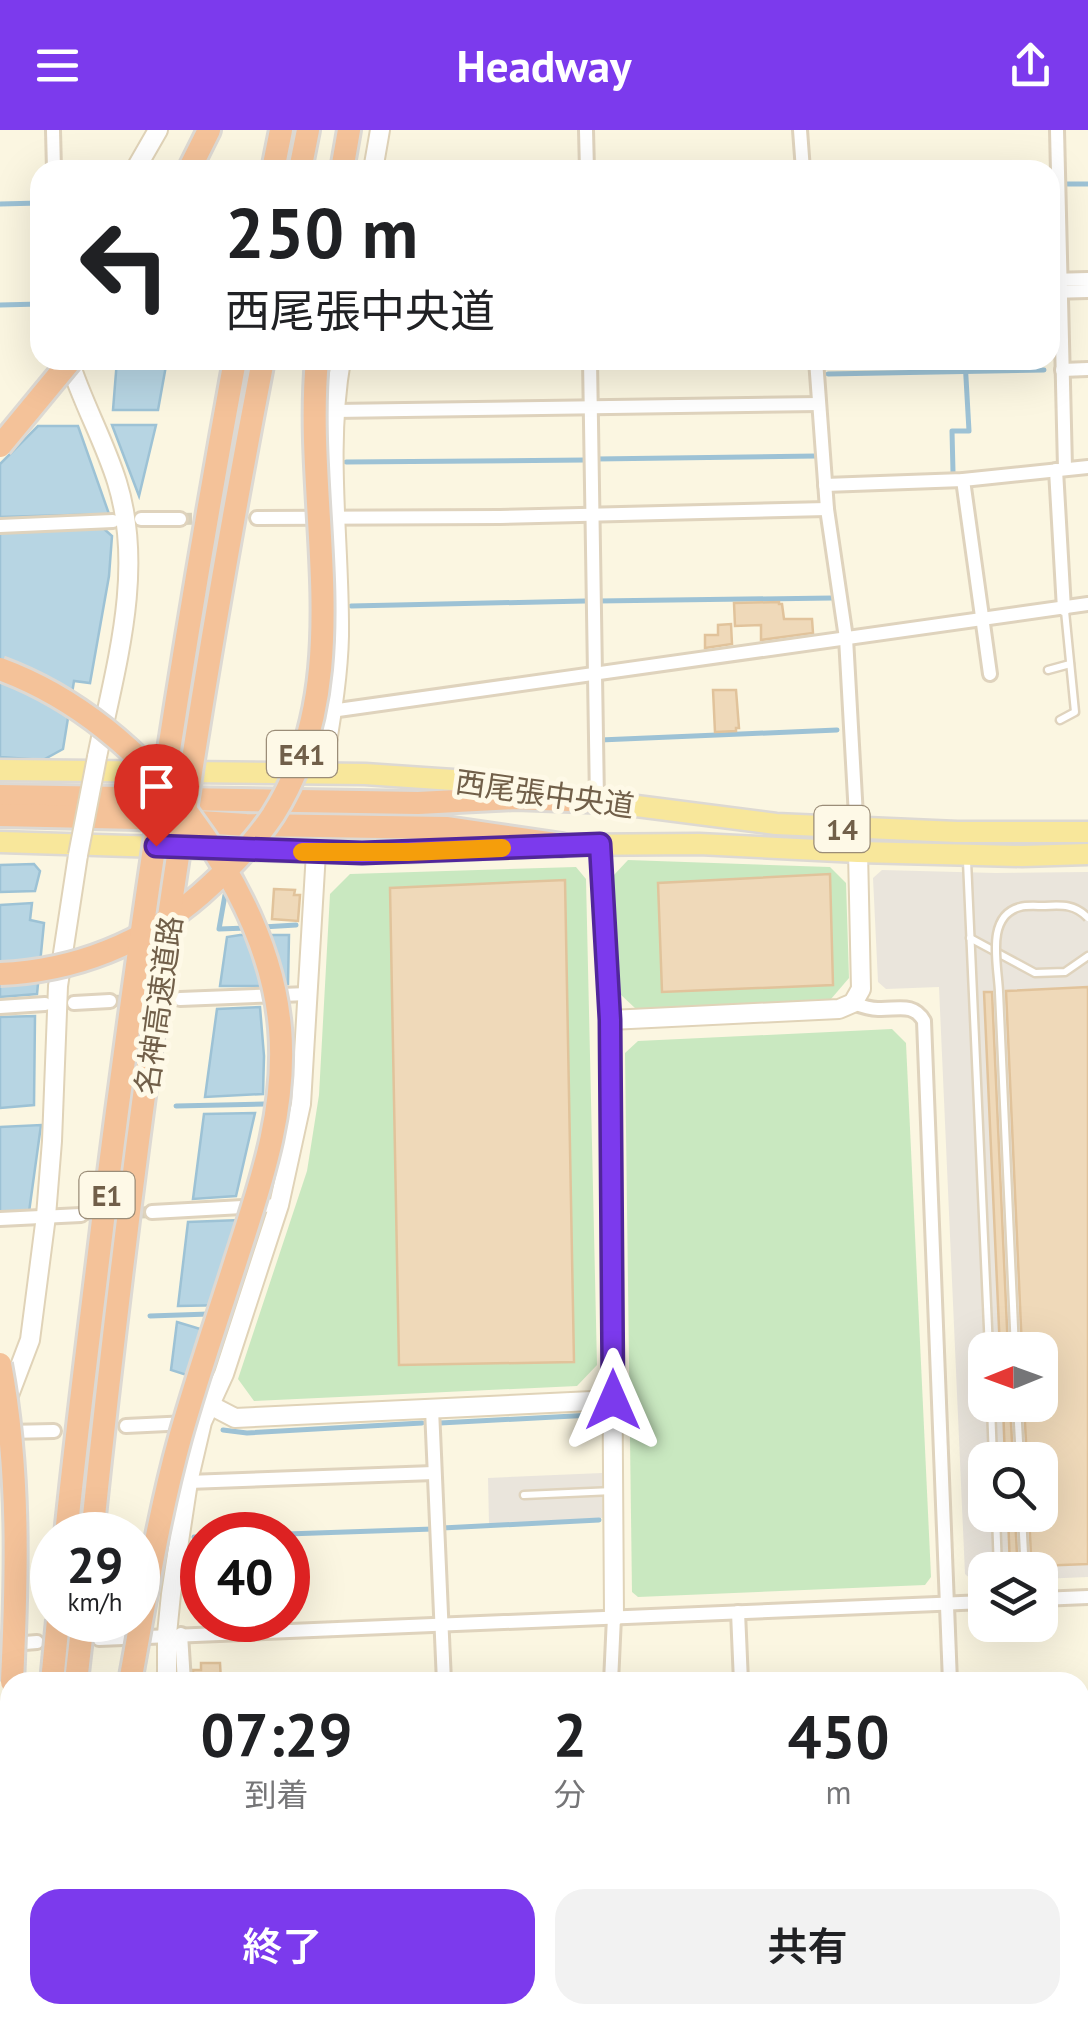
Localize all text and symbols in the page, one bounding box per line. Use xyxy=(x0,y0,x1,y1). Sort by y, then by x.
text: Headway xyxy=(456,36,632,94)
icon: menu xyxy=(30,38,85,93)
icon: share xyxy=(1003,38,1058,93)
text: 250 m xyxy=(225,187,418,277)
icon: left xyxy=(60,200,190,330)
text: 西尾張中央道 xyxy=(225,281,495,339)
road number: E41 xyxy=(267,731,337,777)
pin xyxy=(114,744,199,847)
icon: arrive xyxy=(129,759,184,814)
street label: 西尾張中央道 xyxy=(453,761,637,825)
road number: 14 xyxy=(814,806,870,852)
street label: 名神高速道路 xyxy=(126,913,190,1097)
road number: E1 xyxy=(80,1172,134,1218)
north arrow xyxy=(968,1332,1058,1422)
map controls xyxy=(968,1332,1058,1642)
position arrow xyxy=(561,1348,665,1452)
button: search xyxy=(968,1442,1058,1532)
speed limit sign: 40 xyxy=(180,1512,310,1642)
text: 29 xyxy=(67,1532,123,1597)
button: layers xyxy=(968,1552,1058,1642)
text: km/h xyxy=(68,1586,122,1618)
text: 07:29 xyxy=(200,1695,353,1773)
text: 2 xyxy=(553,1695,587,1773)
text: 450 xyxy=(787,1697,890,1775)
text: m xyxy=(826,1771,852,1813)
text: 到着 xyxy=(245,1773,309,1815)
text: 分 xyxy=(554,1773,586,1815)
button: 終了 xyxy=(30,1889,535,2004)
button: 共有 xyxy=(555,1889,1060,2004)

